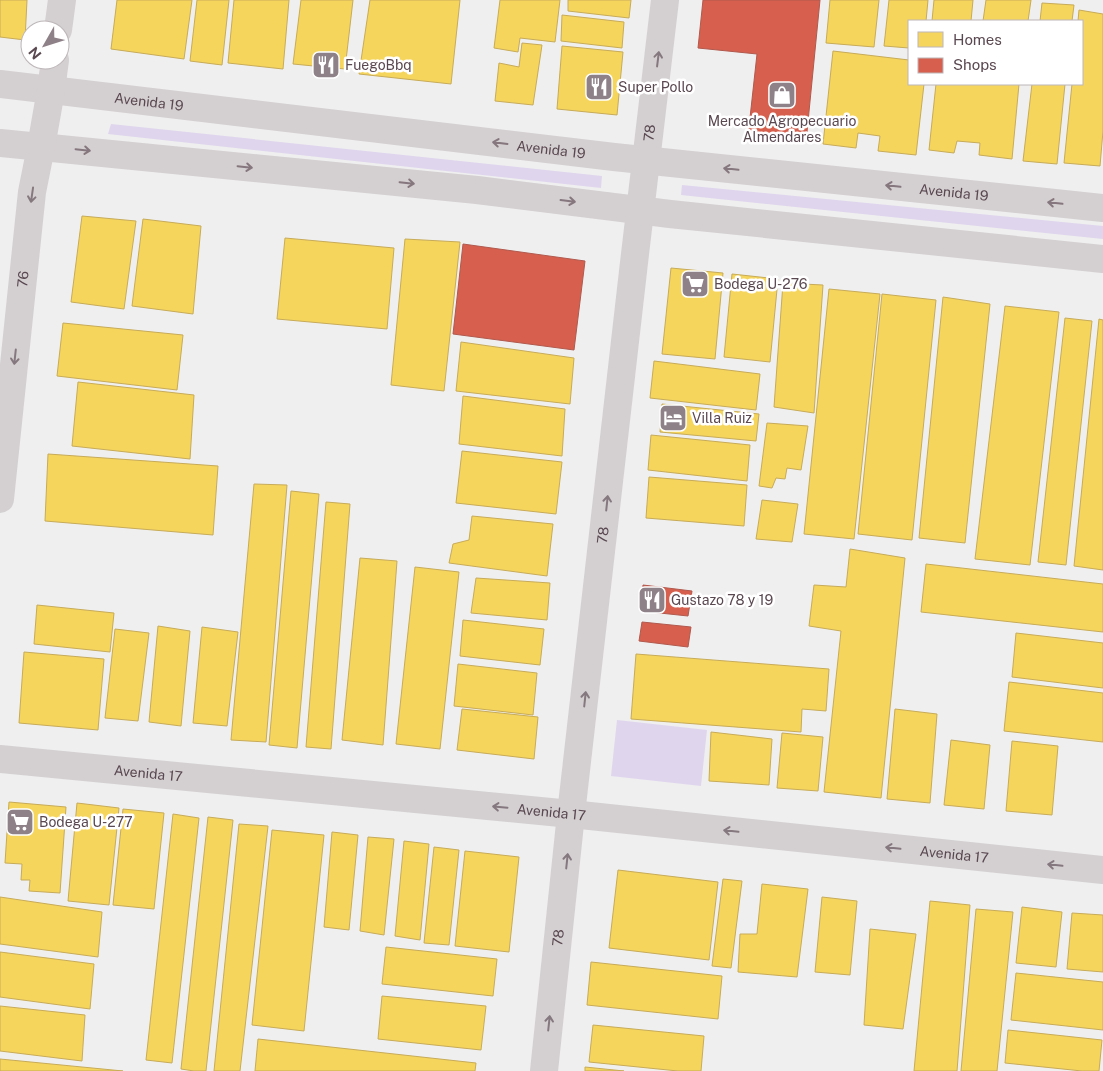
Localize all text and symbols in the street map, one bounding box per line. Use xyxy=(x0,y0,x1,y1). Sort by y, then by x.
north arrow xyxy=(20,20,70,70)
legend xyxy=(908,20,1083,85)
text: Homes xyxy=(953,31,1002,48)
text: N xyxy=(25,44,45,62)
restaurant icon: FuegoBbq xyxy=(311,50,341,80)
one-way arrow xyxy=(653,52,663,68)
text: Shops xyxy=(953,56,997,73)
place label: FuegoBbq xyxy=(345,57,412,73)
restaurant icon: Super Pollo xyxy=(584,72,614,102)
place label: Super Pollo xyxy=(618,79,693,95)
shop icon: Mercado Agropecuario Almendares xyxy=(767,80,797,110)
street label: Avenida 19 xyxy=(114,90,185,114)
place label: Mercado Agropecuario Almendares xyxy=(708,113,856,145)
street label: 78 xyxy=(640,123,658,142)
street label: Avenida 19 xyxy=(516,137,587,162)
one-way arrow xyxy=(492,138,508,148)
one-way arrow xyxy=(75,146,91,155)
one-way arrow xyxy=(237,162,253,172)
one-way arrow xyxy=(724,164,740,174)
one-way arrow xyxy=(398,178,414,188)
one-way arrow xyxy=(885,181,901,191)
street label: Avenida 19 xyxy=(918,181,989,204)
one-way arrow xyxy=(27,187,37,203)
one-way arrow xyxy=(560,196,576,206)
one-way arrow xyxy=(1047,198,1063,208)
supermarket icon: Bodega U-276 xyxy=(680,269,710,299)
street label: 76 xyxy=(14,270,32,288)
place label: Bodega U-276 xyxy=(714,276,808,292)
one-way arrow xyxy=(10,349,20,365)
hotel icon: Villa Ruiz xyxy=(658,403,688,433)
place label: Villa Ruiz xyxy=(692,410,752,426)
one-way arrow xyxy=(602,495,612,511)
street label: 78 xyxy=(594,526,612,545)
restaurant icon: Gustazo 78 y 19 xyxy=(637,585,667,615)
place label: Gustazo 78 y 19 xyxy=(671,592,773,608)
one-way arrow xyxy=(580,692,590,708)
street label: Avenida 17 xyxy=(113,762,183,785)
street label: Avenida 17 xyxy=(516,801,587,824)
one-way arrow xyxy=(492,802,508,812)
supermarket icon: Bodega U-277 xyxy=(5,807,35,837)
place label: Bodega U-277 xyxy=(39,814,133,830)
one-way arrow xyxy=(724,826,740,836)
one-way arrow xyxy=(885,843,901,853)
street label: Avenida 17 xyxy=(919,843,989,866)
one-way arrow xyxy=(562,853,572,869)
one-way arrow xyxy=(1047,860,1063,870)
street label: 78 xyxy=(549,928,567,947)
one-way arrow xyxy=(545,1015,554,1031)

